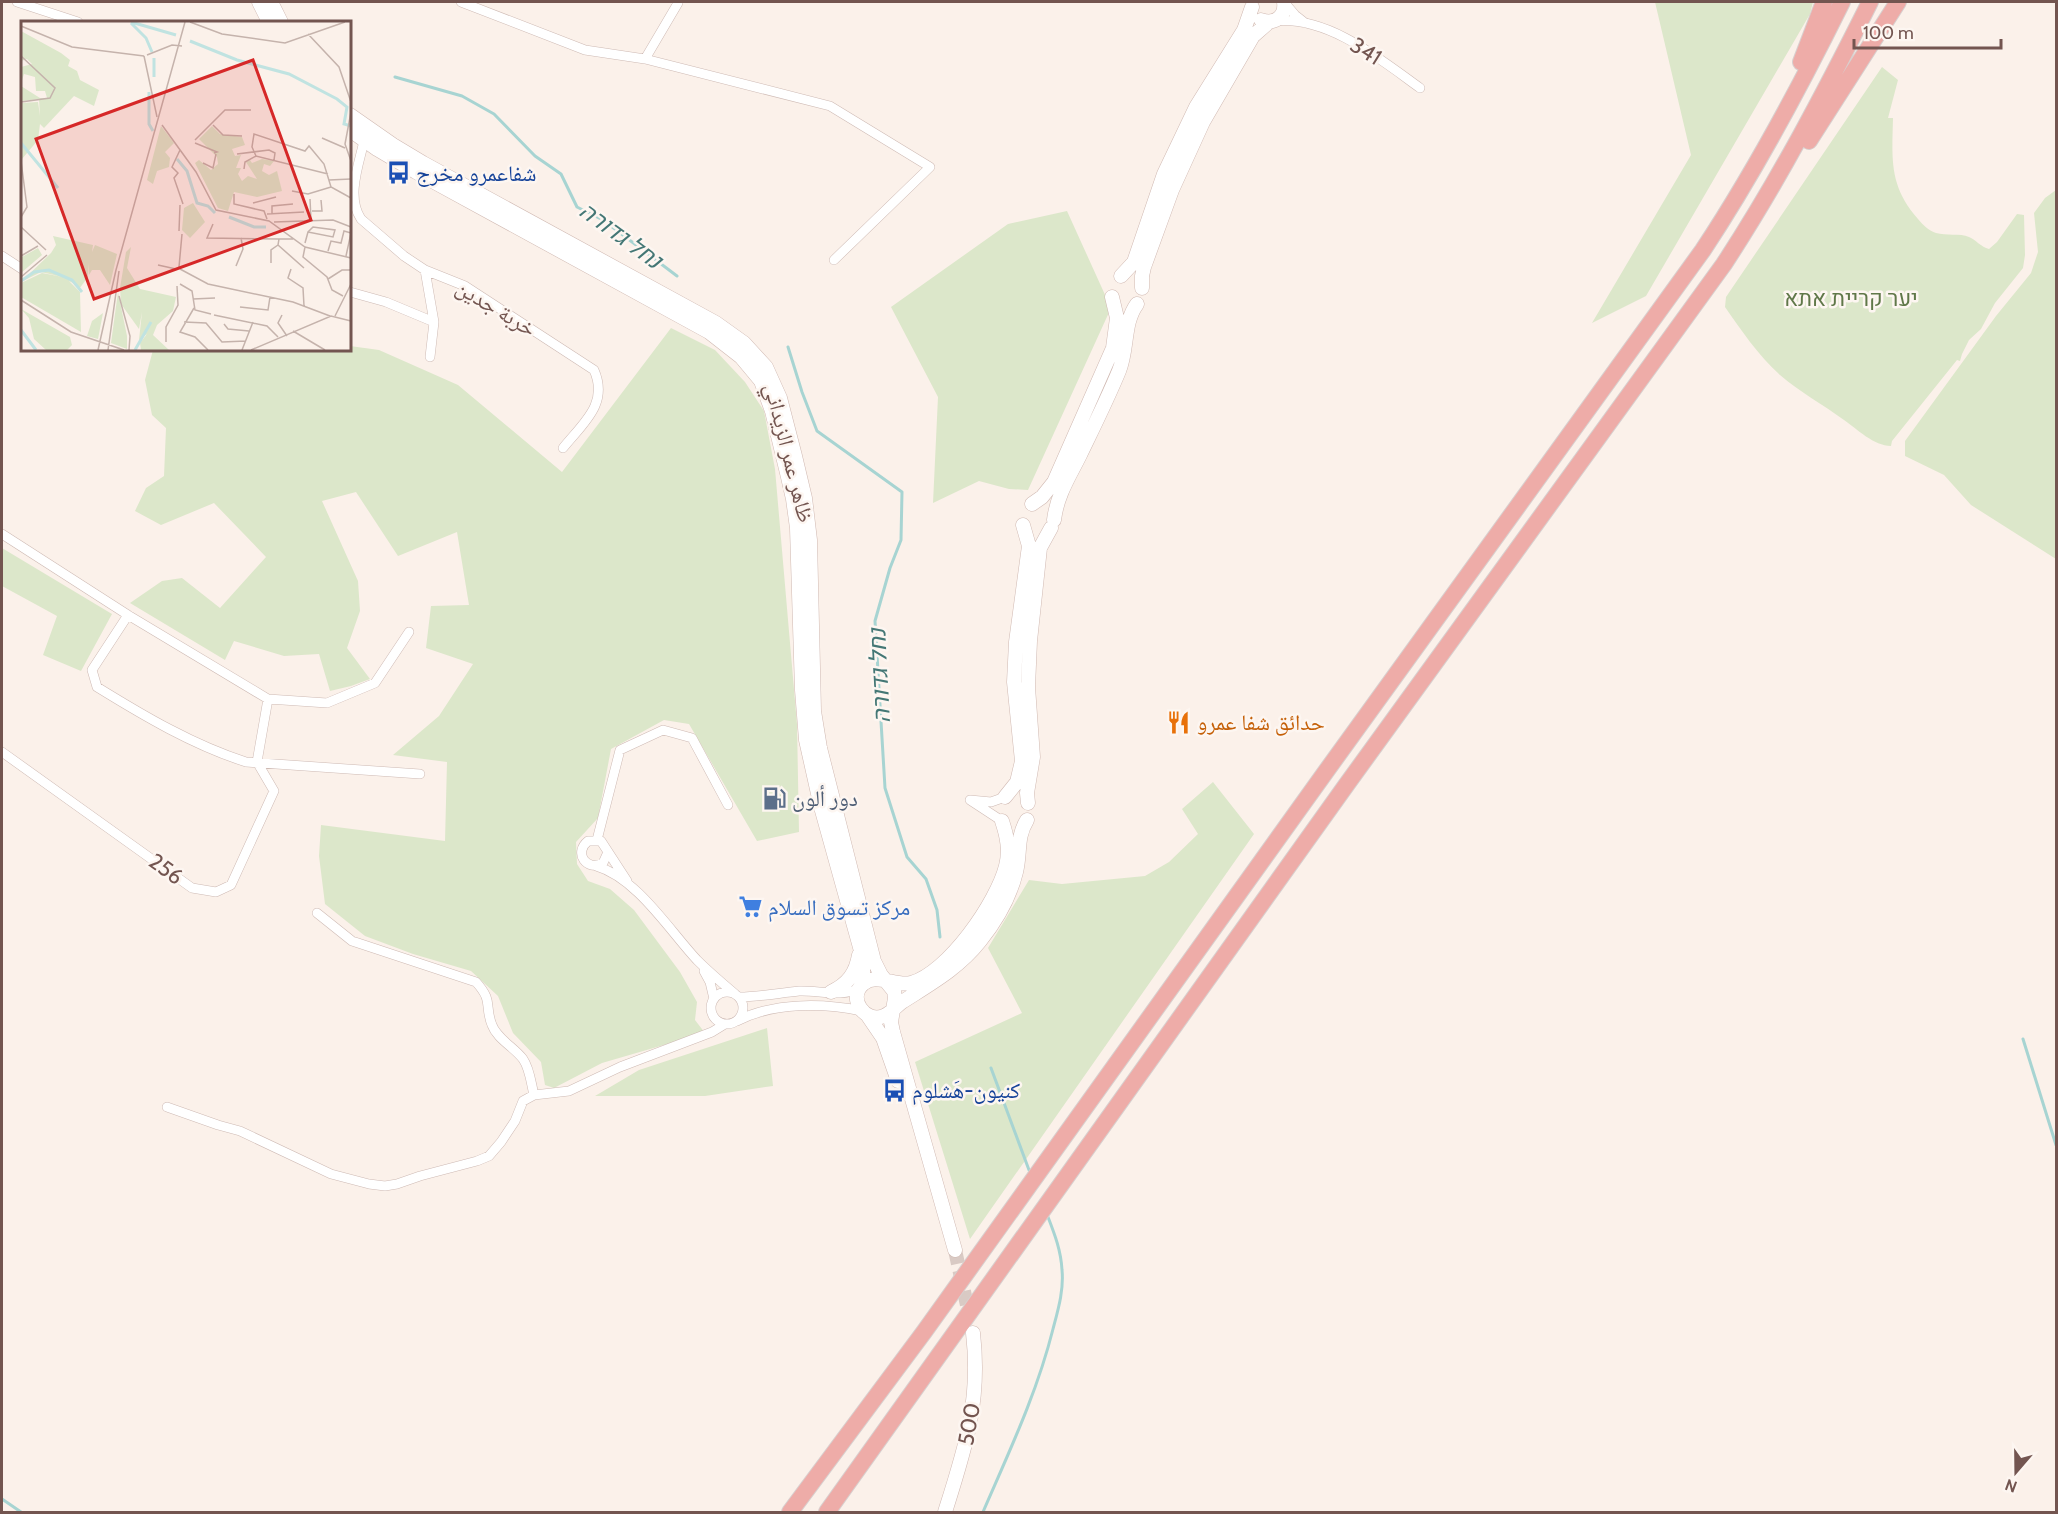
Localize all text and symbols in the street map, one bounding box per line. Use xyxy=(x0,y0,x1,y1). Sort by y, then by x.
scale bar xyxy=(1854,12,2001,50)
inset map xyxy=(21,21,351,351)
text: 100 m xyxy=(1863,22,1914,44)
street label: 341 xyxy=(1345,31,1387,71)
bus stop icon: شفاعمرو مخرج xyxy=(385,160,411,186)
place label: شفاعمرو مخرج xyxy=(416,160,536,187)
water label: נחל גדורה xyxy=(574,195,670,276)
street label: خربة جدين xyxy=(451,274,541,342)
park label: יער קריית אתא xyxy=(1784,285,1918,312)
street label: ظاهر عمر الزيداني xyxy=(755,381,819,526)
water label: נחל גדורה xyxy=(862,625,896,724)
restaurant icon: حدائق شفا عمرو xyxy=(1166,709,1192,735)
place label: حدائق شفا عمرو xyxy=(1197,709,1325,736)
fuel station icon: دور ألون xyxy=(761,785,787,811)
place label: دور ألون xyxy=(792,785,858,812)
street label: 256 xyxy=(144,848,188,890)
supermarket icon: مركز تسوق السلام xyxy=(737,894,763,920)
place label: مركز تسوق السلام xyxy=(768,894,910,922)
bus stop icon: كنيون-هَشلوم xyxy=(881,1077,907,1103)
place label: كنيون-هَشلوم xyxy=(912,1077,1020,1105)
street label: 500 xyxy=(952,1401,986,1447)
north arrow xyxy=(1986,1442,2046,1502)
text: N xyxy=(2002,1475,2020,1496)

